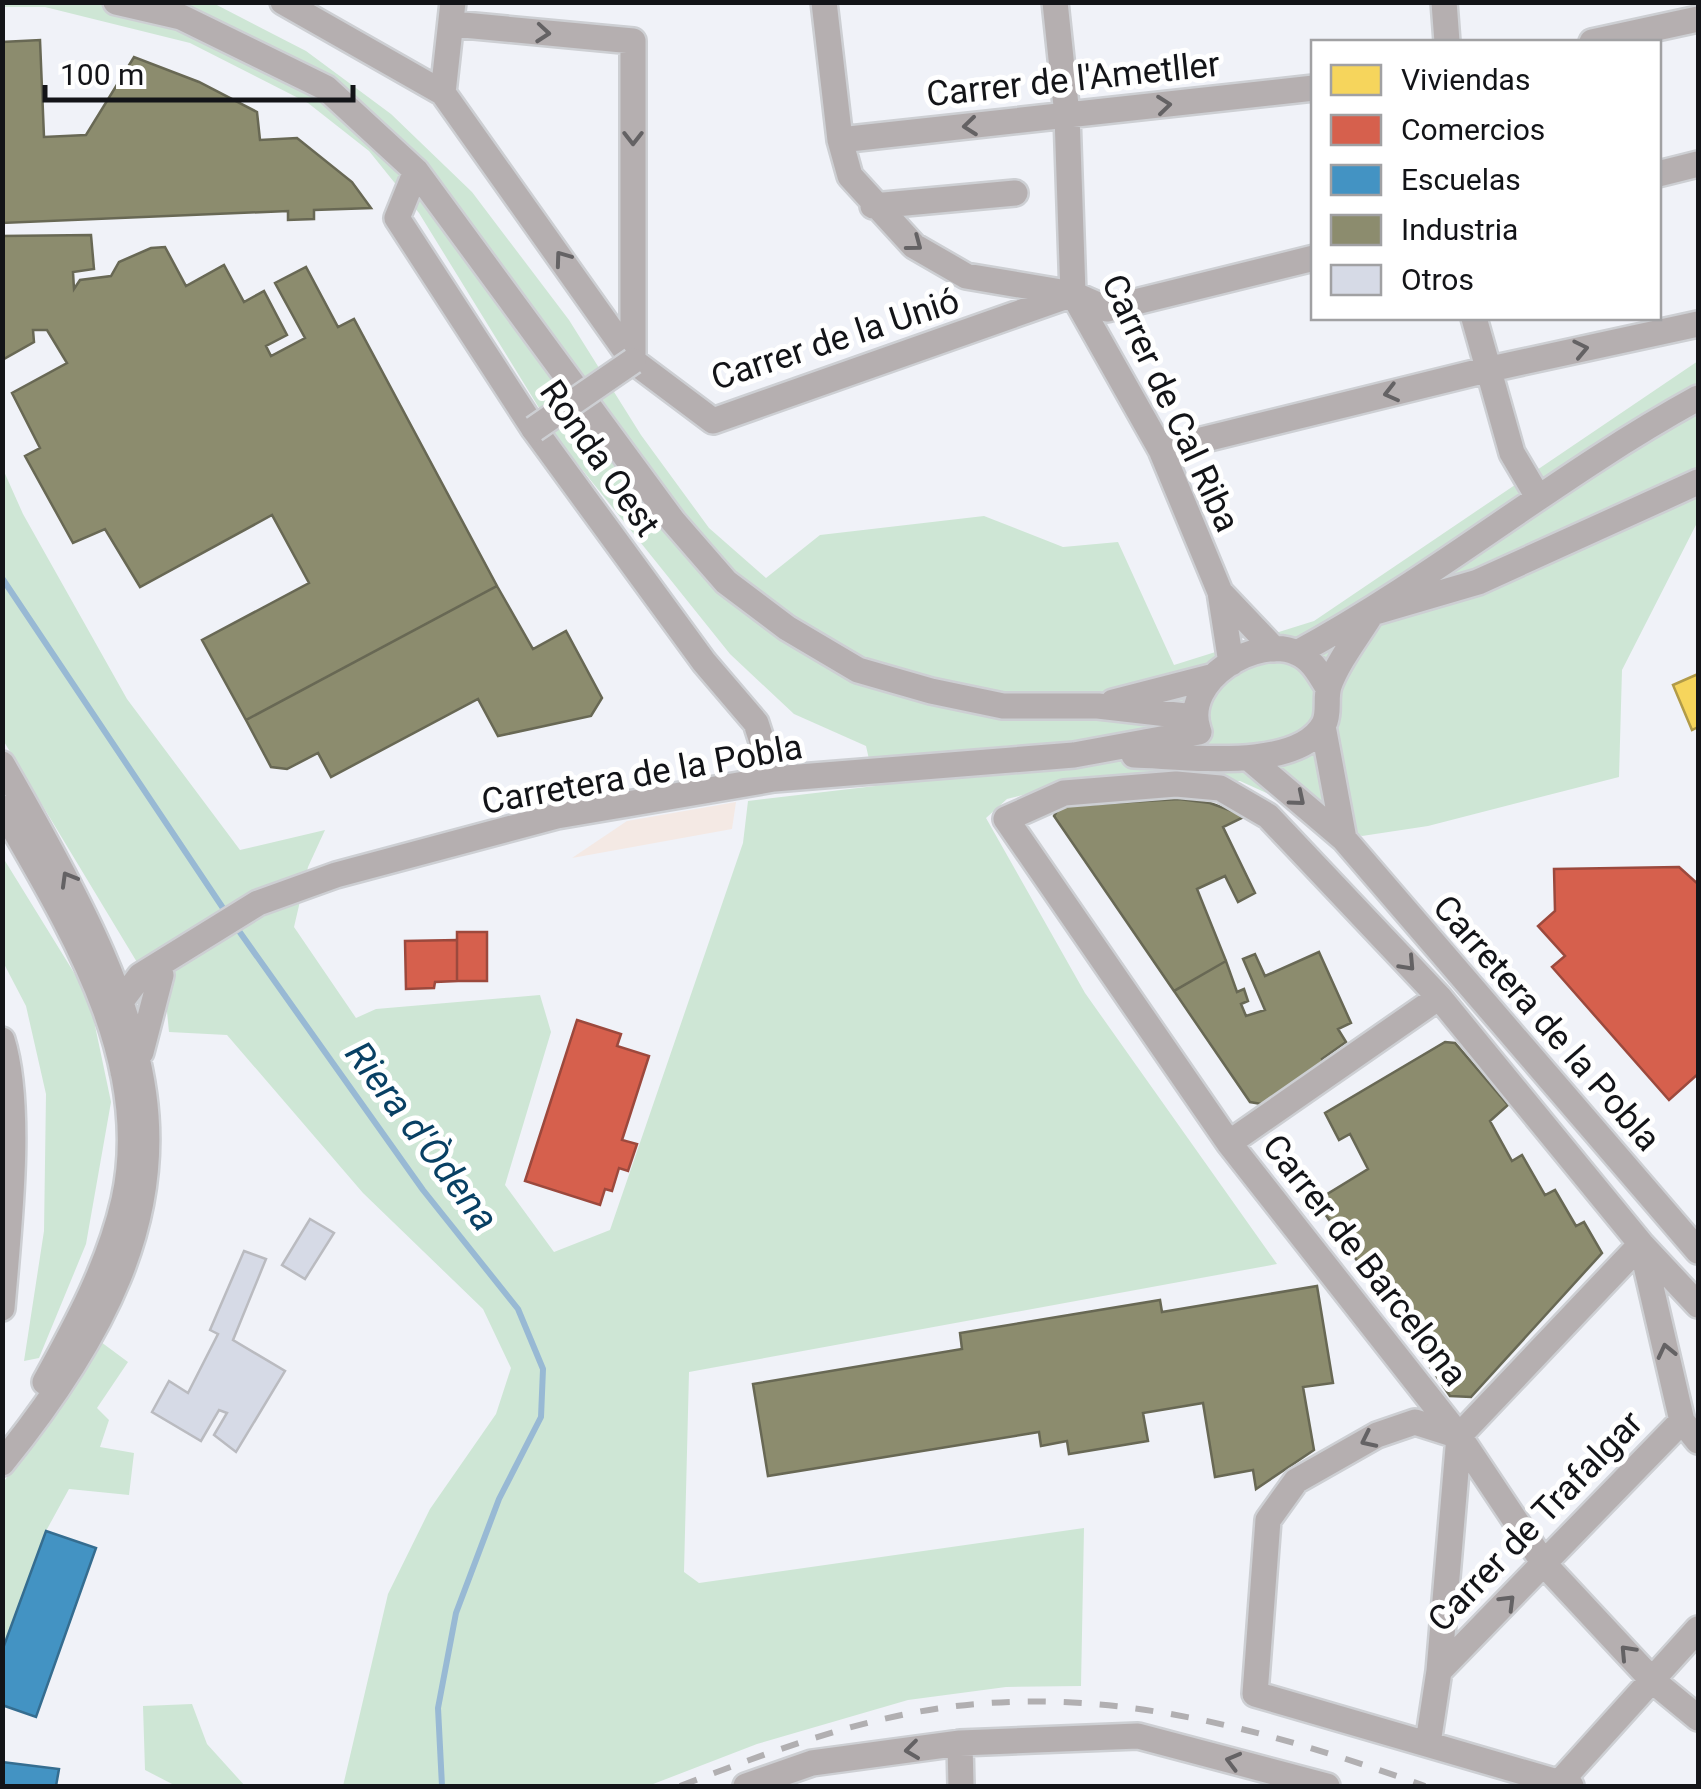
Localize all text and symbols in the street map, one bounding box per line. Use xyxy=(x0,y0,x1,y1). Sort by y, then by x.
one-way arrow xyxy=(535,21,551,43)
scale bar xyxy=(45,40,352,102)
legend xyxy=(1311,40,1661,320)
street label: Carrer de l'Ametller xyxy=(924,44,1222,115)
text: 100 m xyxy=(60,57,144,92)
text: Viviendas xyxy=(1401,62,1530,97)
one-way arrow xyxy=(1157,95,1173,116)
text: Comercios xyxy=(1401,112,1545,147)
one-way arrow xyxy=(962,115,978,136)
one-way arrow xyxy=(622,132,644,147)
text: Escuelas xyxy=(1401,162,1521,197)
text: Industria xyxy=(1401,212,1518,247)
one-way arrow xyxy=(904,232,922,250)
one-way arrow xyxy=(556,251,574,269)
text: Otros xyxy=(1401,262,1474,297)
street label: Carrer de Cal Riba xyxy=(1093,268,1248,538)
street label: Carrer de la Unió xyxy=(706,280,964,399)
one-way arrow xyxy=(1573,340,1590,361)
street label: Ronda Oest xyxy=(531,373,668,544)
one-way arrow xyxy=(1383,381,1400,402)
street label: Carretera de la Pobla xyxy=(479,726,806,823)
one-way arrow xyxy=(1286,787,1304,805)
one-way arrow xyxy=(61,872,81,890)
street label: Carretera de la Pobla xyxy=(1425,887,1669,1159)
one-way arrow xyxy=(1396,952,1414,971)
water label: Riera d'Òdena xyxy=(337,1032,508,1239)
street label: Carrer de Barcelona xyxy=(1254,1127,1475,1394)
one-way arrow xyxy=(1657,1343,1678,1360)
street label: Carrer de Trafalgar xyxy=(1420,1402,1651,1640)
one-way arrow xyxy=(1360,1428,1378,1448)
one-way arrow xyxy=(1497,1596,1515,1614)
one-way arrow xyxy=(1621,1645,1639,1664)
one-way arrow xyxy=(903,1738,920,1759)
one-way arrow xyxy=(1225,1752,1242,1773)

